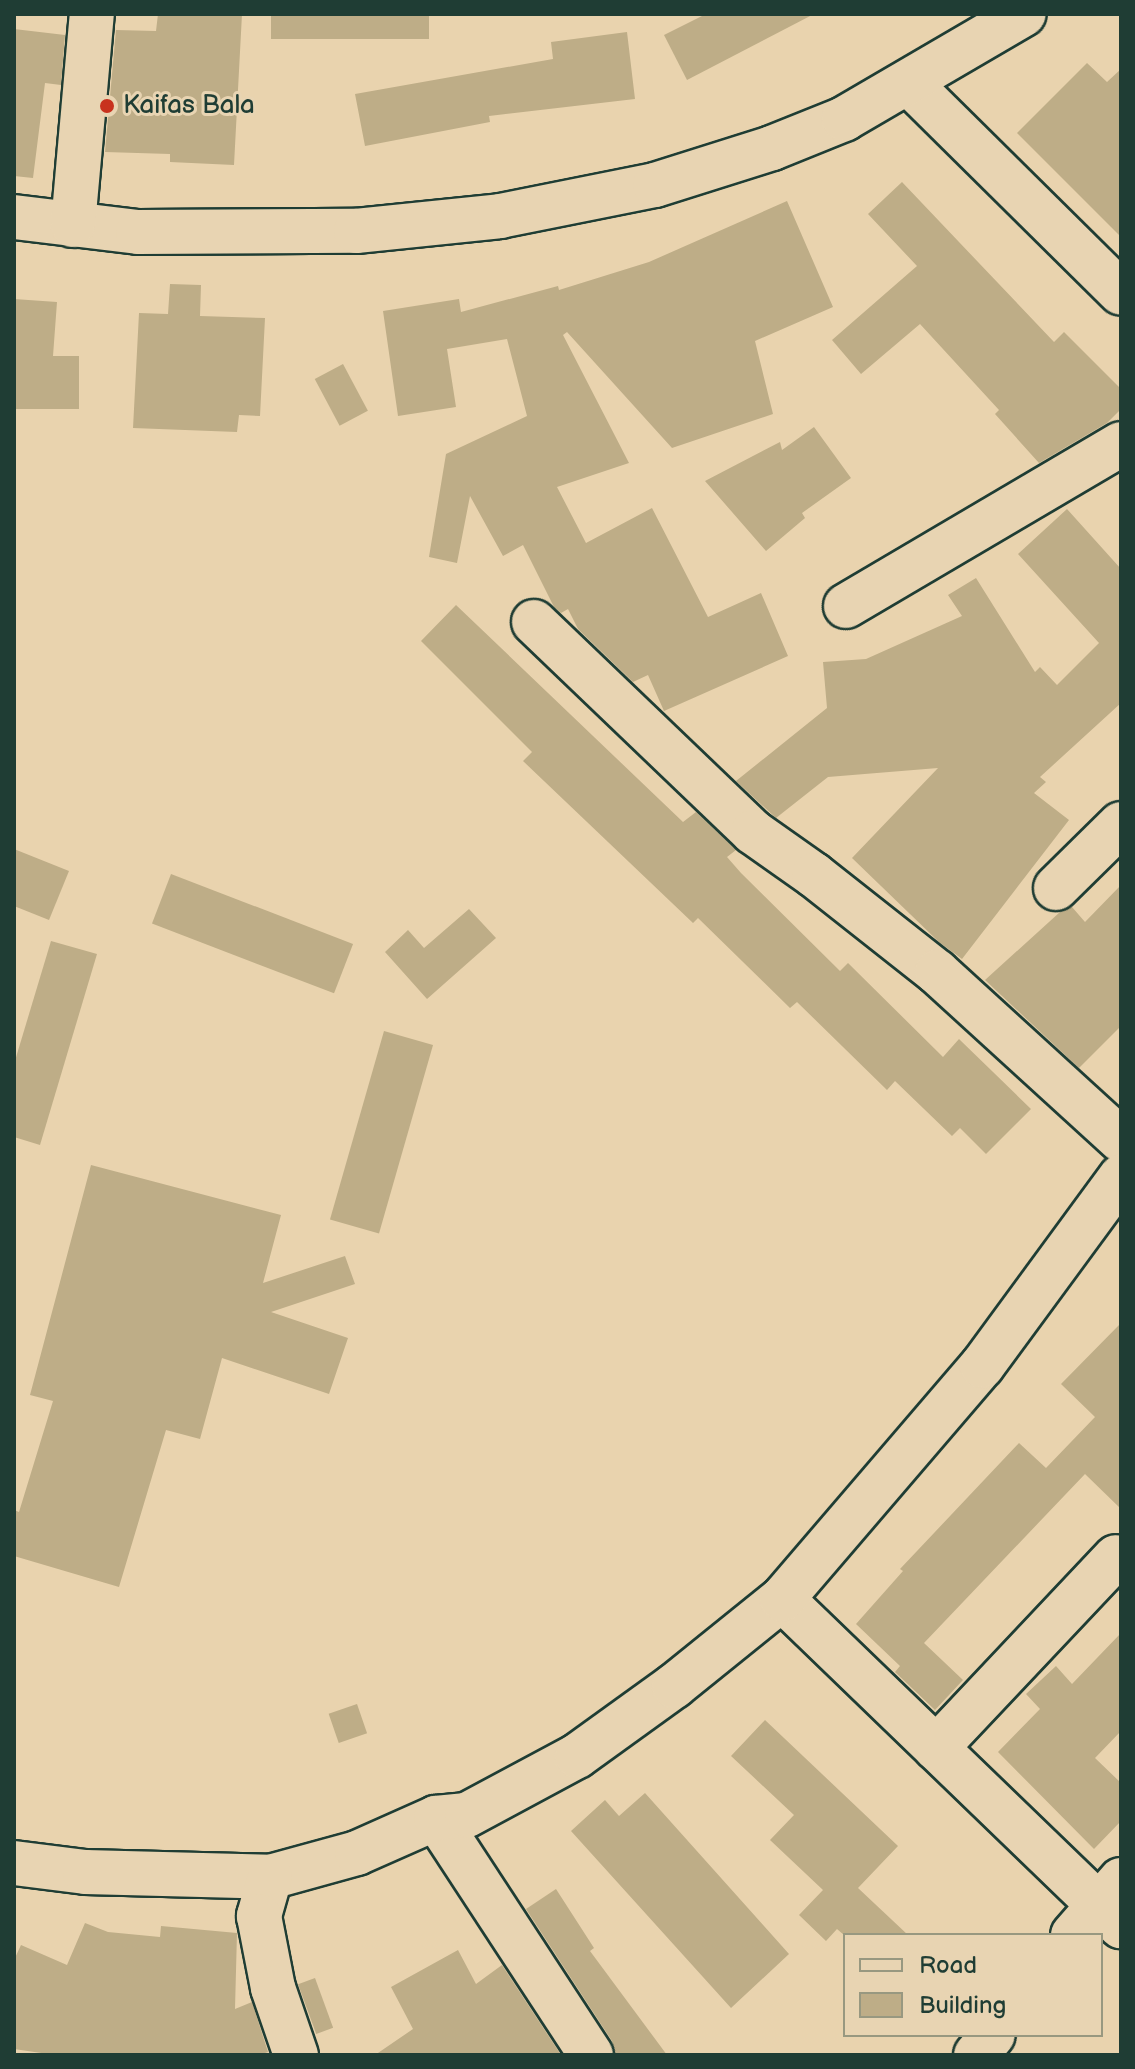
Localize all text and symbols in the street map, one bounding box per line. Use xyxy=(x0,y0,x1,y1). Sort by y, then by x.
place label: Kaifas Bala xyxy=(123,90,255,122)
marker: Kaifas Bala xyxy=(98,97,116,115)
legend xyxy=(843,1933,1103,2037)
text: Road xyxy=(919,1951,977,1980)
text: Building xyxy=(919,1991,1006,2020)

